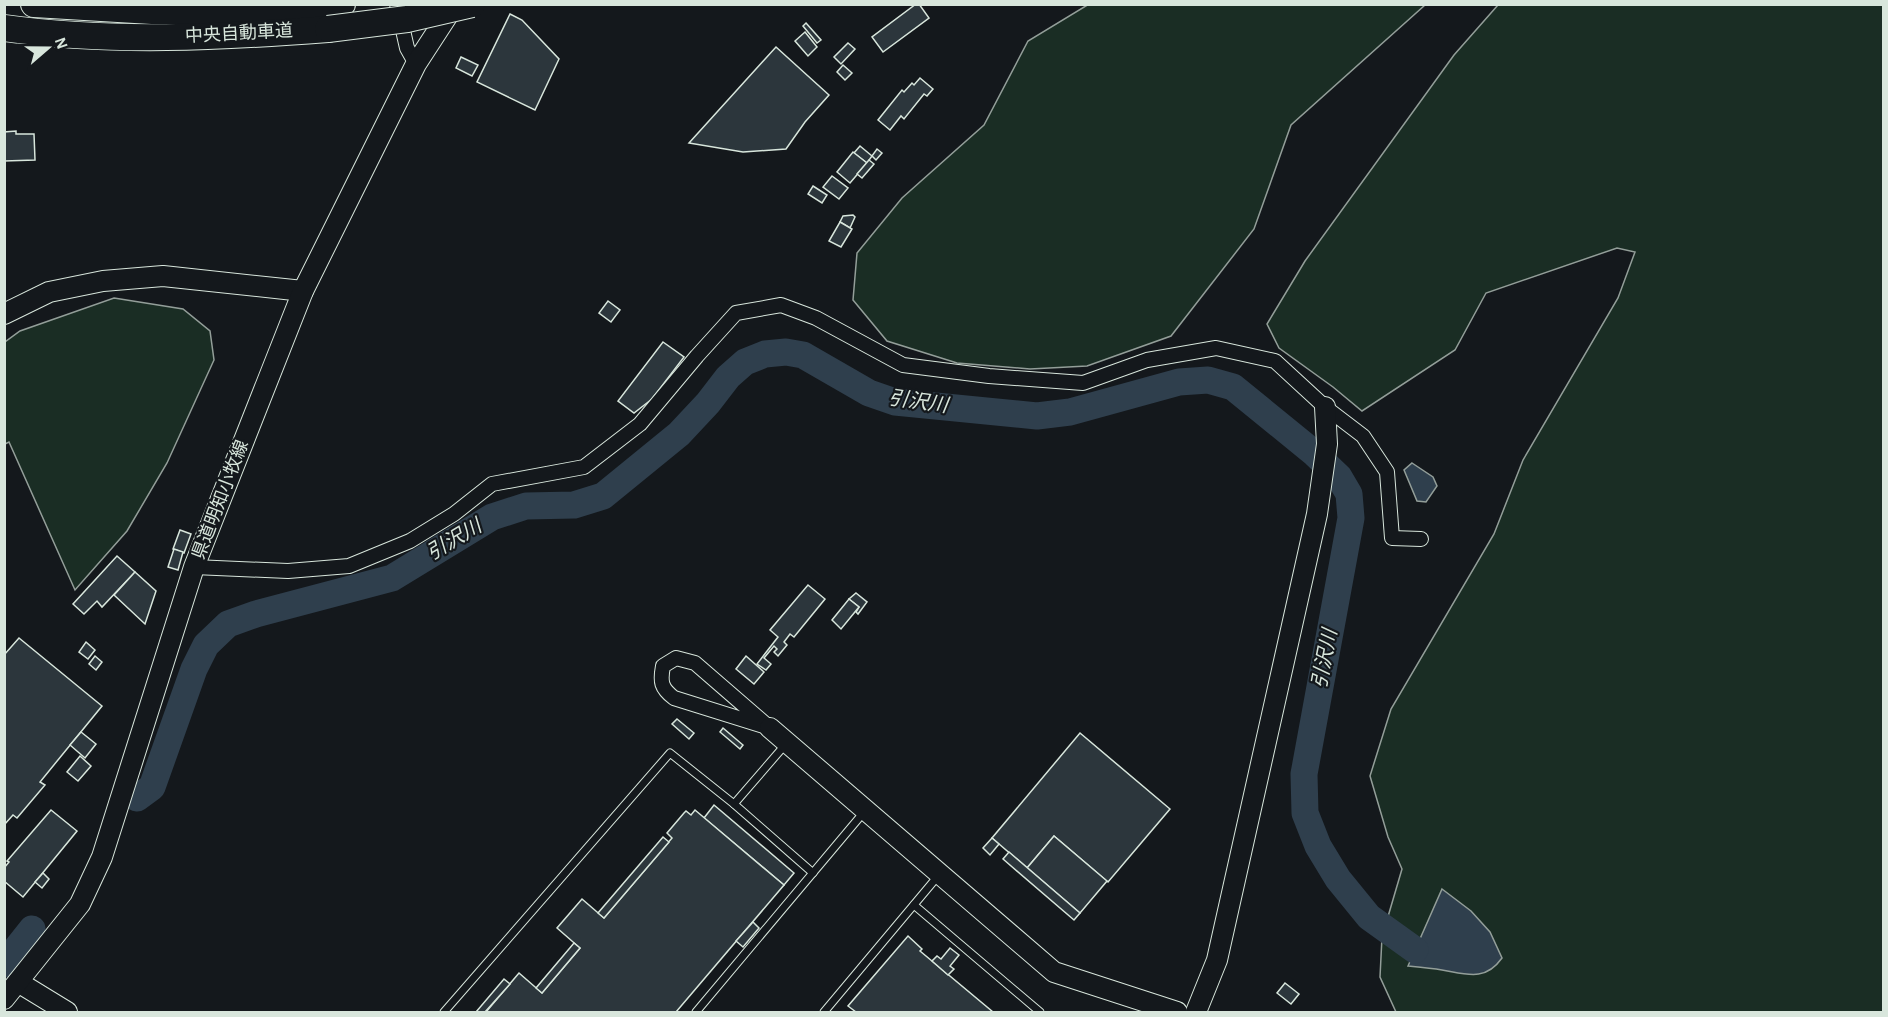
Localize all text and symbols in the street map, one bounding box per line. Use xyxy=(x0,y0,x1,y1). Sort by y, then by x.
north arrow xyxy=(18,18,78,78)
street label: 中央自動車道 xyxy=(184,20,293,46)
text: N xyxy=(52,35,71,51)
water label: 引沢川 xyxy=(887,387,951,416)
street label: 県道明知小牧線 xyxy=(188,437,252,562)
water label: 引沢川 xyxy=(423,514,487,564)
water label: 引沢川 xyxy=(1308,625,1341,690)

